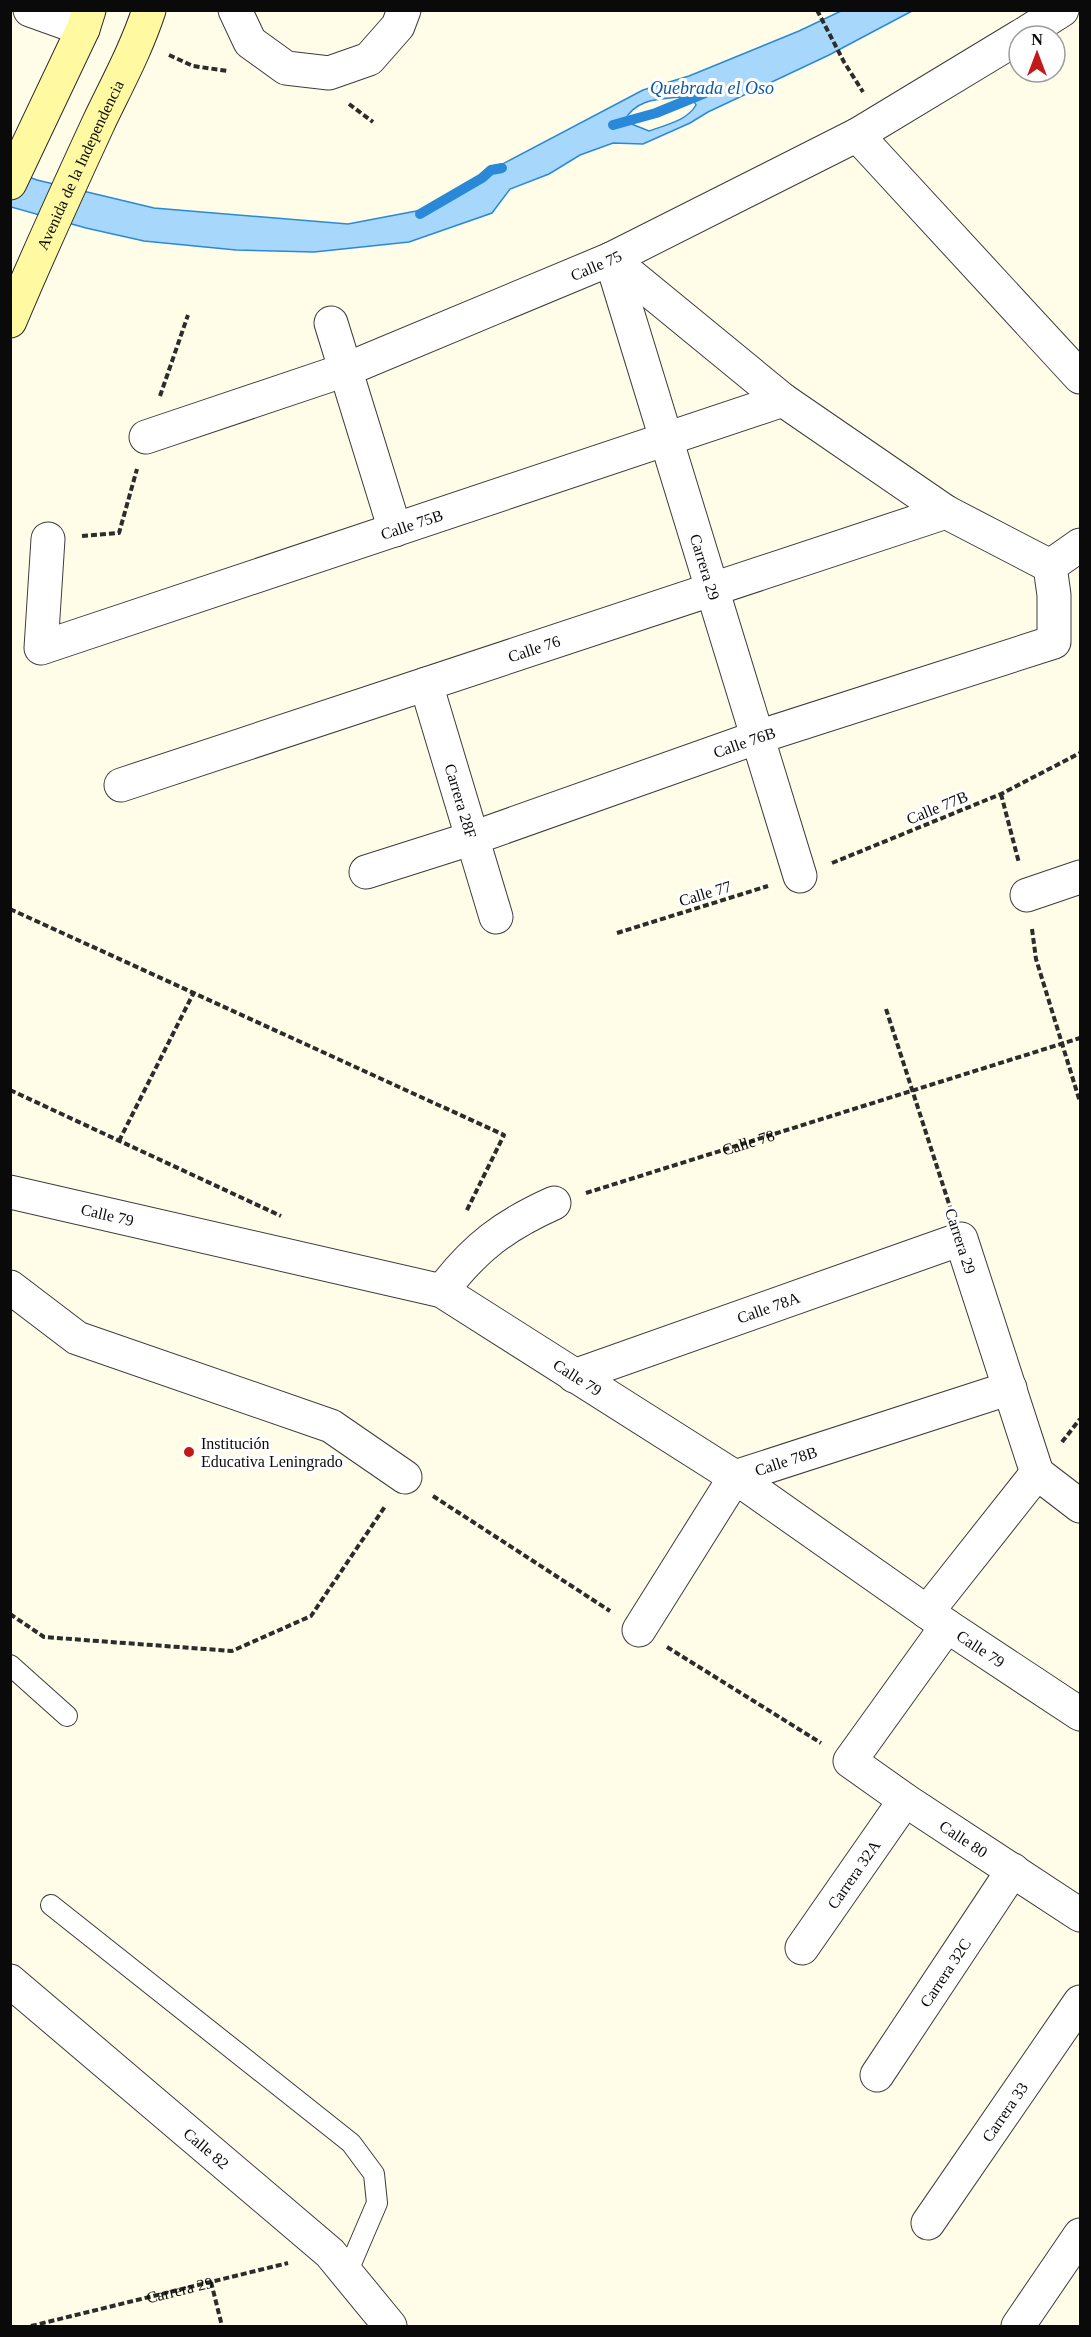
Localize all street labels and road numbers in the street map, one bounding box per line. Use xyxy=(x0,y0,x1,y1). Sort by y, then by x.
street label: Avenida de la Independencia xyxy=(34,78,127,253)
street label: Calle 75 xyxy=(568,247,625,284)
street label: Calle 75B xyxy=(379,506,445,543)
street label: Carrera 29 xyxy=(687,532,723,602)
street label: Calle 76 xyxy=(506,632,562,665)
street label: Calle 76B xyxy=(711,724,778,761)
street label: Carrera 28F xyxy=(441,762,480,840)
street label: Calle 77B xyxy=(904,788,970,827)
street label: Calle 77 xyxy=(677,877,733,909)
street label: Calle 78 xyxy=(720,1126,777,1159)
street label: Calle 79 xyxy=(79,1201,135,1229)
street label: Carrera 29 xyxy=(942,1206,979,1276)
street label: Calle 78A xyxy=(735,1289,802,1327)
street label: Calle 79 xyxy=(550,1356,605,1399)
street label: Calle 78B xyxy=(753,1443,819,1479)
street label: Calle 79 xyxy=(953,1627,1008,1671)
street label: Calle 80 xyxy=(936,1817,991,1861)
street label: Carrera 32A xyxy=(824,1837,884,1912)
street label: Carrera 32C xyxy=(917,1935,974,2010)
street label: Carrera 33 xyxy=(979,2079,1031,2145)
street label: Calle 82 xyxy=(180,2125,232,2172)
street label: Carrera 29 xyxy=(145,2274,215,2306)

